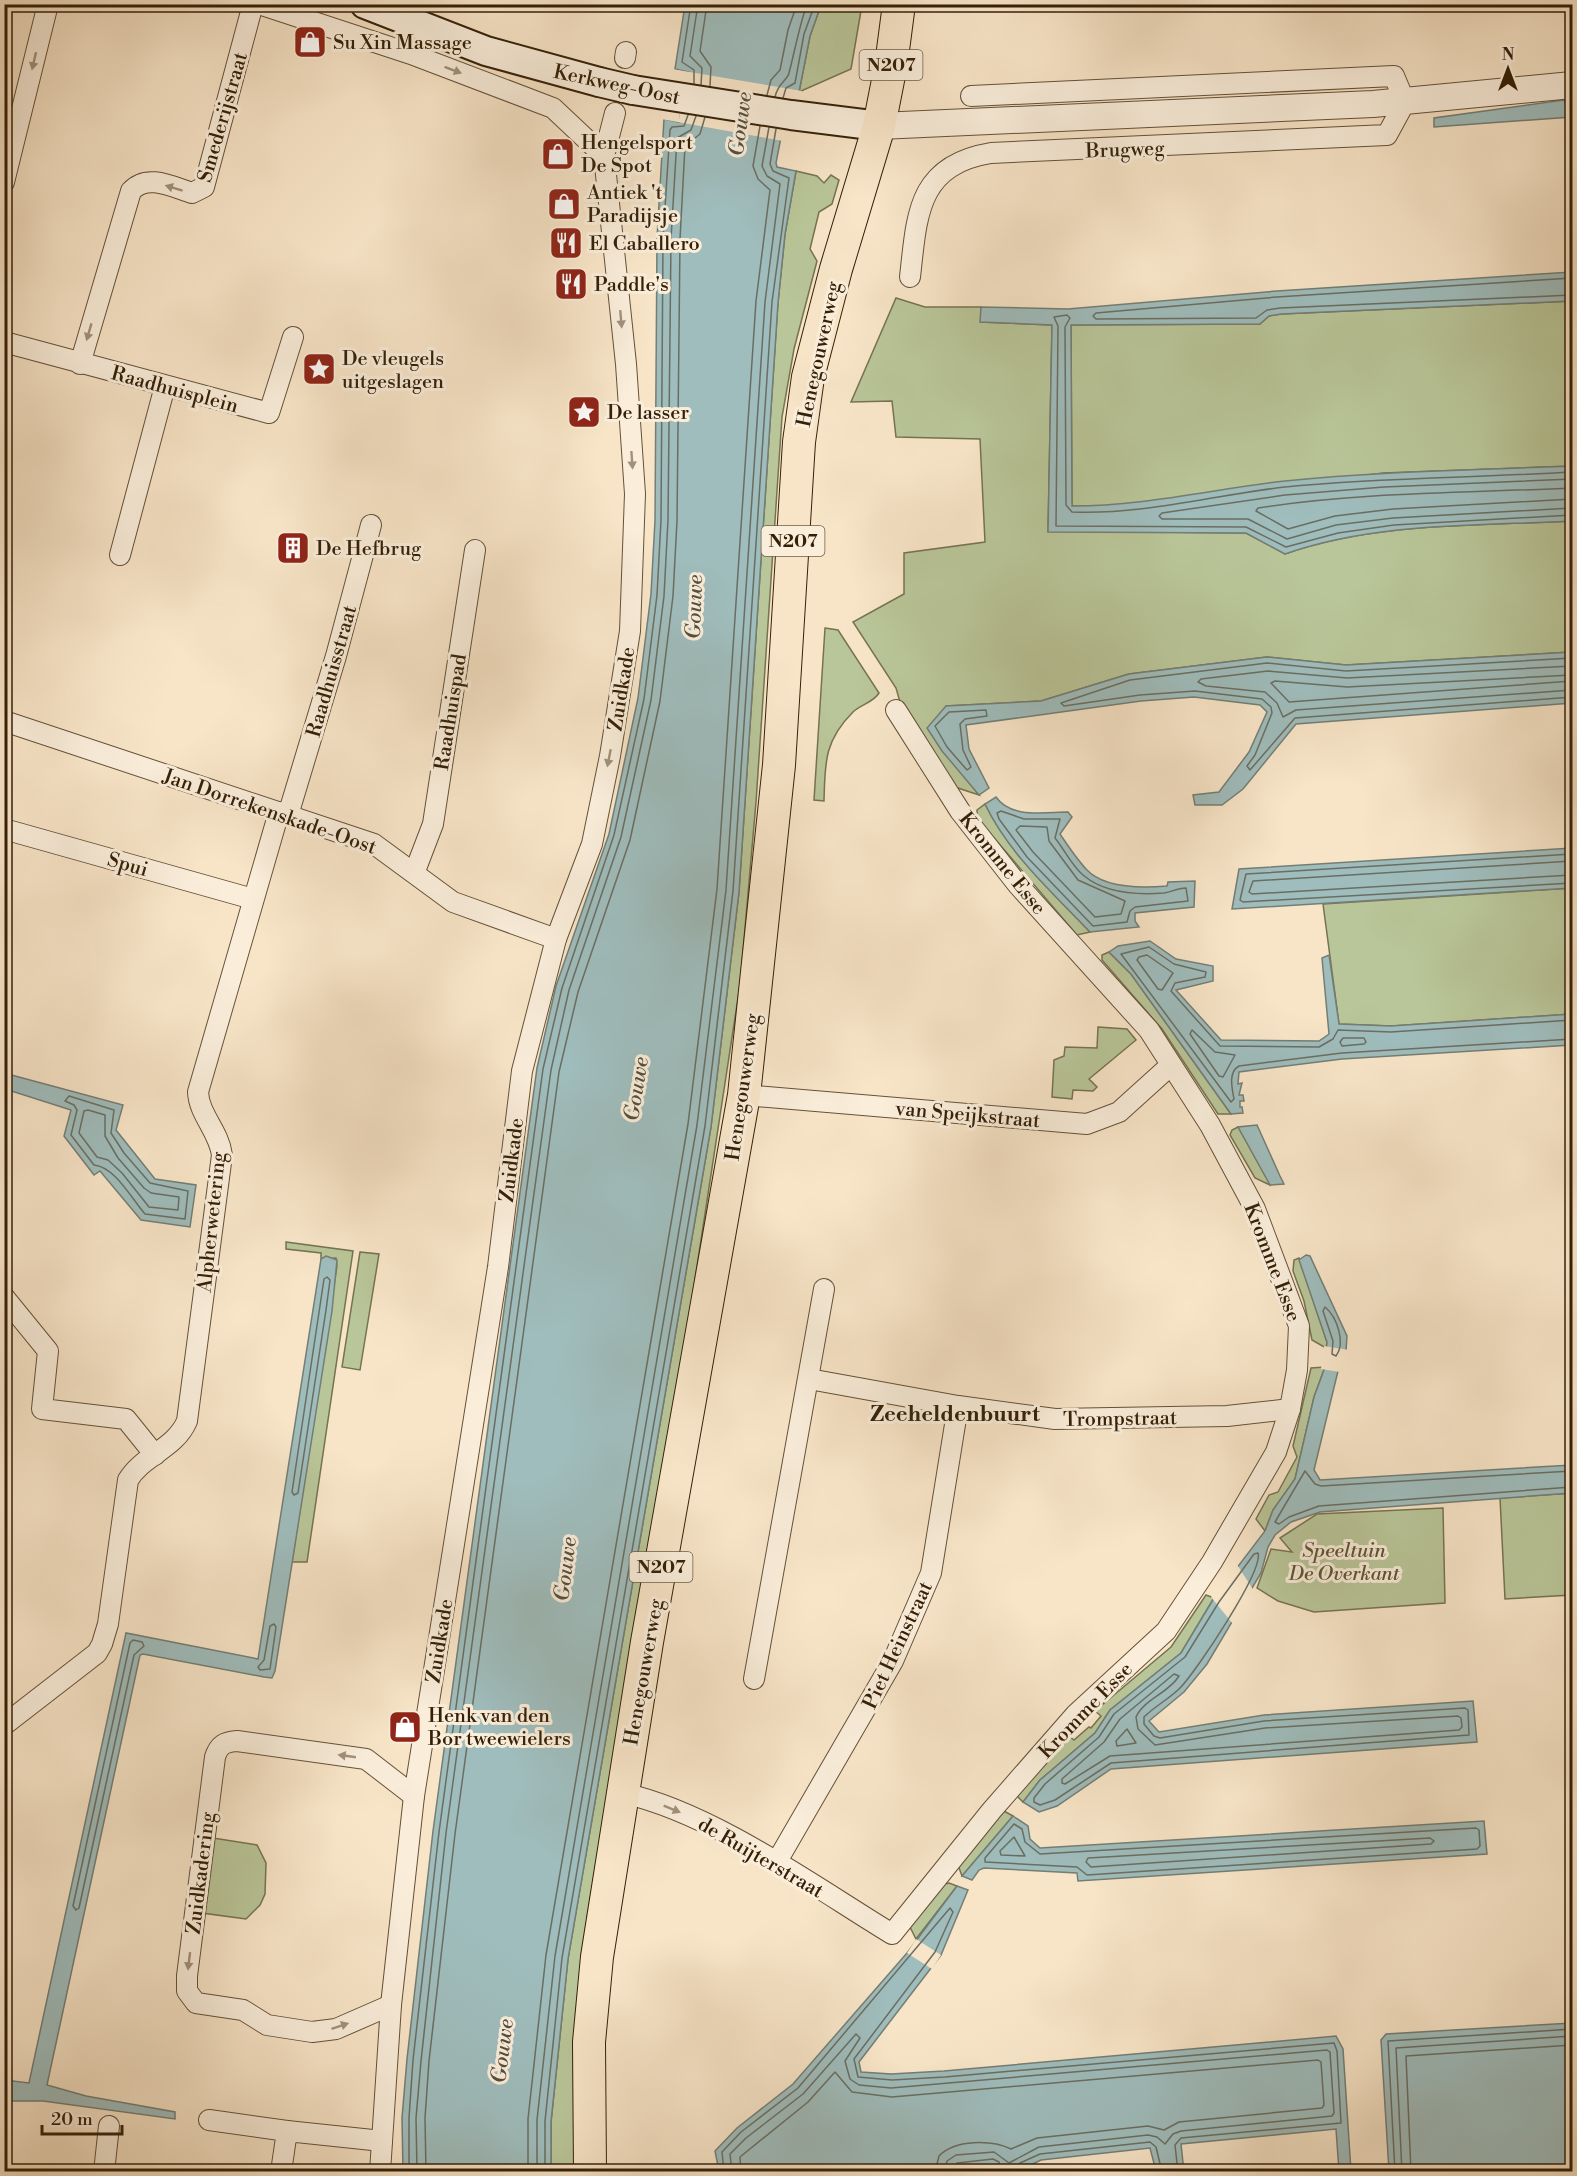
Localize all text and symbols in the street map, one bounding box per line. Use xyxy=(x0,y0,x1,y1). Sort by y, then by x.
shop icon: Su Xin Massage xyxy=(292,24,328,60)
place label: Su Xin Massage xyxy=(333,31,472,56)
north arrow xyxy=(1478,39,1538,99)
text: N xyxy=(1502,45,1515,65)
street label: Smederijstraat xyxy=(193,49,254,185)
road number: N207 xyxy=(860,50,922,80)
one-way arrow xyxy=(29,52,39,71)
street label: Kerkweg-Oost xyxy=(551,60,682,111)
one-way arrow xyxy=(445,65,463,75)
water label: Gouwe xyxy=(724,90,758,158)
place label: Hengelsport De Spot xyxy=(581,131,693,179)
shop icon: Hengelsport De Spot xyxy=(540,136,576,172)
street label: Brugweg xyxy=(1084,137,1166,164)
place label: Antiek 't Paradijsje xyxy=(586,181,678,229)
one-way arrow xyxy=(165,183,183,192)
shop icon: Antiek 't Paradijsje xyxy=(546,186,582,222)
restaurant icon: El Caballero xyxy=(548,225,584,261)
place label: El Caballero xyxy=(589,232,700,257)
restaurant icon: Paddle's xyxy=(553,266,589,302)
place label: Paddle's xyxy=(594,273,669,298)
street label: Henegouwerweg xyxy=(792,278,847,430)
one-way arrow xyxy=(616,310,626,329)
one-way arrow xyxy=(84,323,93,341)
place label: De vleugels uitgeslagen xyxy=(342,347,444,395)
place icon: De vleugels uitgeslagen xyxy=(301,351,337,387)
street label: Raadhuisplein xyxy=(108,361,241,419)
place icon: De lasser xyxy=(566,394,602,430)
place label: De lasser xyxy=(607,401,689,426)
one-way arrow xyxy=(627,450,637,469)
road number: N207 xyxy=(762,526,824,556)
building icon: De Hefbrug xyxy=(275,530,311,566)
place label: De Hefbrug xyxy=(316,537,422,562)
water label: Gouwe xyxy=(681,574,709,640)
street label: Raadhuisstraat xyxy=(302,602,363,740)
street label: Zuidkade xyxy=(603,645,641,733)
street label: Raadhuispad xyxy=(430,652,473,772)
one-way arrow xyxy=(604,749,613,768)
street label: Jan Dorrekenskade-Oost xyxy=(159,764,379,861)
street label: Kromme Esse xyxy=(953,808,1051,920)
street label: Spui xyxy=(104,848,151,883)
street label: Henegouwerweg xyxy=(721,1011,766,1162)
water label: Gouwe xyxy=(619,1055,655,1123)
street label: van Speijkstraat xyxy=(894,1097,1041,1134)
street label: Zuidkade xyxy=(495,1116,530,1204)
street label: Alpherwetering xyxy=(193,1150,232,1295)
street label: Kromme Esse xyxy=(1238,1200,1306,1325)
district label: Zeeheldenbuurt xyxy=(870,1401,1040,1428)
street label: Trompstraat xyxy=(1063,1406,1177,1433)
water label: Gouwe xyxy=(549,1535,583,1603)
park label: Speeltuin De Overkant xyxy=(1288,1539,1400,1587)
road number: N207 xyxy=(630,1552,692,1582)
street label: Piet Heinstraat xyxy=(858,1578,939,1714)
street label: Henegouwerweg xyxy=(619,1596,670,1748)
street label: Zuidkade xyxy=(421,1597,459,1685)
street label: Kromme Esse xyxy=(1034,1657,1138,1765)
place label: Henk van den Bor tweewielers xyxy=(427,1704,571,1752)
shop icon: Henk van den Bor tweewielers xyxy=(387,1709,423,1745)
one-way arrow xyxy=(338,1752,357,1761)
one-way arrow xyxy=(663,1805,681,1814)
street label: Zuidkadering xyxy=(182,1810,221,1936)
street label: de Ruijterstraat xyxy=(693,1812,828,1904)
one-way arrow xyxy=(184,1952,194,1971)
water label: Gouwe xyxy=(486,2017,520,2085)
one-way arrow xyxy=(331,2021,349,2030)
scale bar xyxy=(42,2098,122,2136)
text: 20 m xyxy=(51,2108,93,2131)

